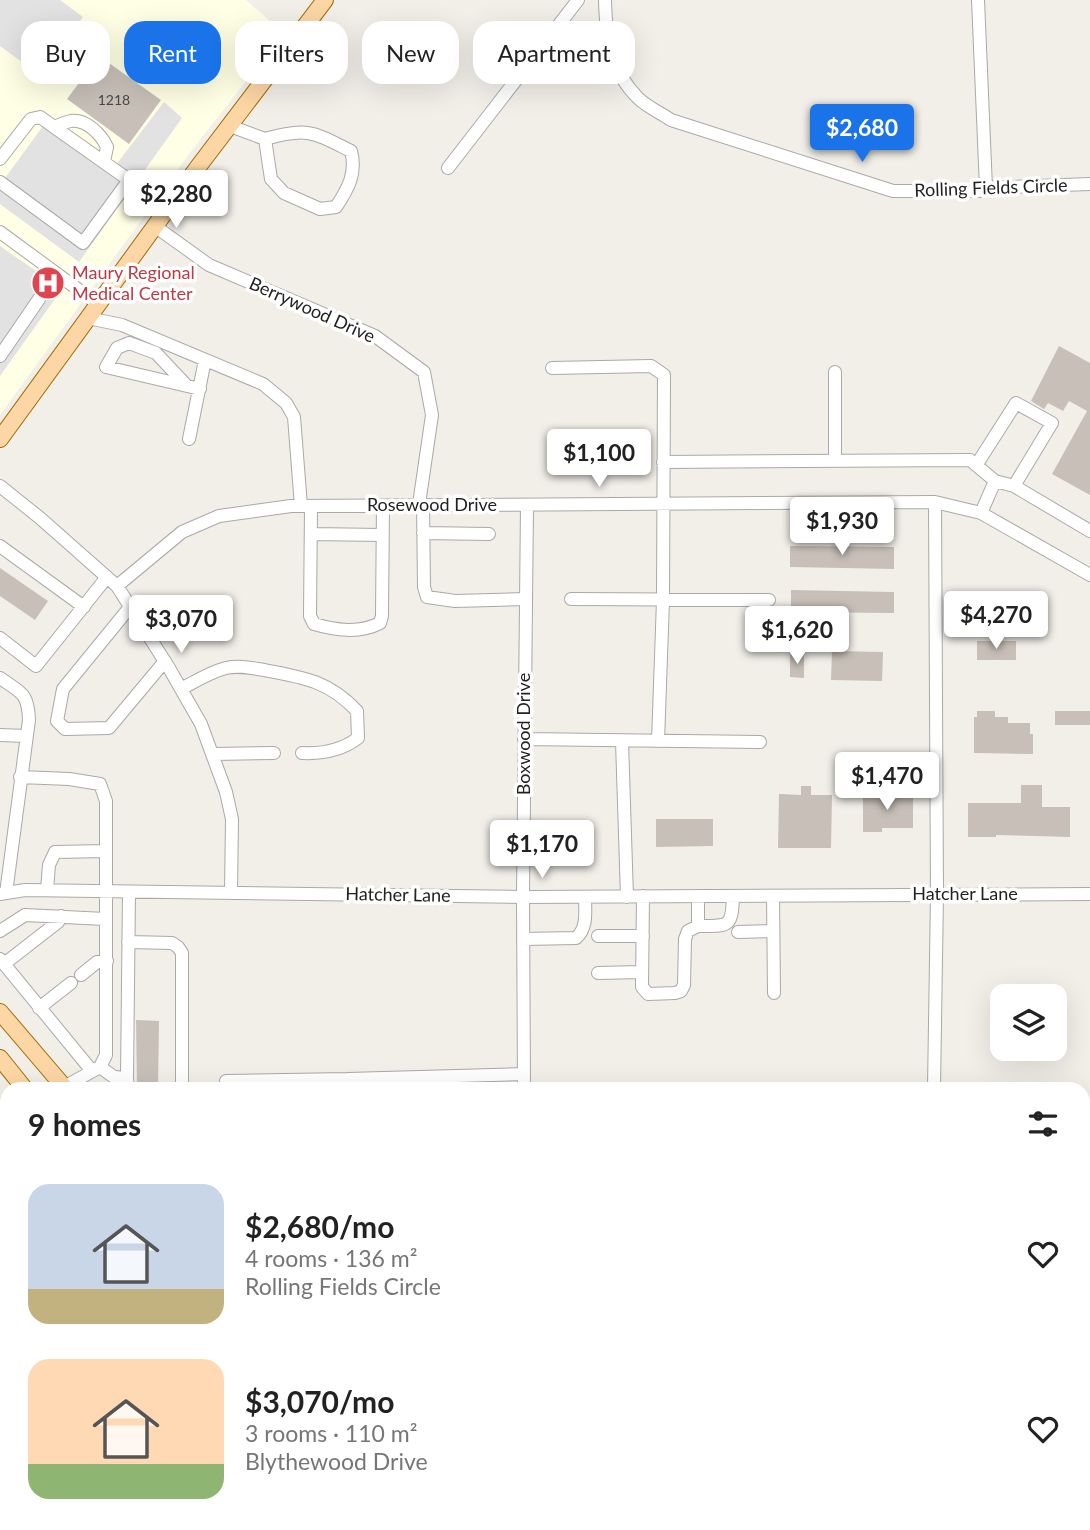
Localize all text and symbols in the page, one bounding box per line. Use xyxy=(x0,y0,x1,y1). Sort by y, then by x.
chip: Buy xyxy=(21,21,110,84)
chip: Rent xyxy=(124,21,221,84)
chip: Filters xyxy=(235,21,348,84)
chip: New xyxy=(362,21,459,84)
chip: Apartment xyxy=(473,21,635,84)
house number: 1218 xyxy=(98,91,130,108)
pin: $2,680 xyxy=(805,104,919,164)
text: $2,680 xyxy=(826,113,898,141)
pin: $2,280 xyxy=(119,170,233,230)
street label: Rolling Fields Circle xyxy=(914,173,1068,201)
text: $2,280 xyxy=(140,179,212,207)
place label: Maury Regional Medical Center xyxy=(72,261,195,304)
hospital icon: Maury Regional Medical Center xyxy=(29,264,67,302)
street label: Berrywood Drive xyxy=(246,271,379,347)
pin: $1,100 xyxy=(542,430,656,489)
text: $1,100 xyxy=(563,438,635,466)
street label: Rosewood Drive xyxy=(367,493,497,515)
pin: $1,930 xyxy=(785,498,899,557)
text: $1,930 xyxy=(806,506,878,534)
pin: $4,270 xyxy=(939,592,1053,651)
pin: $3,070 xyxy=(124,596,238,655)
text: $4,270 xyxy=(960,600,1032,628)
text: $3,070 xyxy=(145,604,217,632)
pin: $1,620 xyxy=(740,606,854,666)
text: $1,620 xyxy=(761,615,833,643)
street label: Boxwood Drive xyxy=(512,673,534,795)
pin: $1,470 xyxy=(830,752,944,812)
text: $1,470 xyxy=(851,761,923,789)
pin: $1,170 xyxy=(485,820,599,880)
text: $1,170 xyxy=(506,829,578,857)
street label: Hatcher Lane xyxy=(345,882,451,906)
street label: Hatcher Lane xyxy=(912,882,1018,904)
map controls xyxy=(990,984,1067,1061)
button: layers xyxy=(990,984,1067,1061)
icon: filters xyxy=(1024,1105,1062,1143)
text: 9 homes xyxy=(28,1106,141,1142)
text: $2,680/mo xyxy=(245,1208,394,1244)
icon: home xyxy=(84,1212,168,1296)
icon: heart xyxy=(1024,1235,1062,1273)
text: 4 rooms · 136 m² xyxy=(245,1244,417,1272)
text: Rolling Fields Circle xyxy=(245,1272,441,1300)
text: $3,070/mo xyxy=(245,1383,394,1419)
icon: home xyxy=(84,1387,168,1471)
icon: heart xyxy=(1024,1410,1062,1448)
text: 3 rooms · 110 m² xyxy=(245,1419,417,1447)
text: Blythewood Drive xyxy=(245,1447,428,1475)

